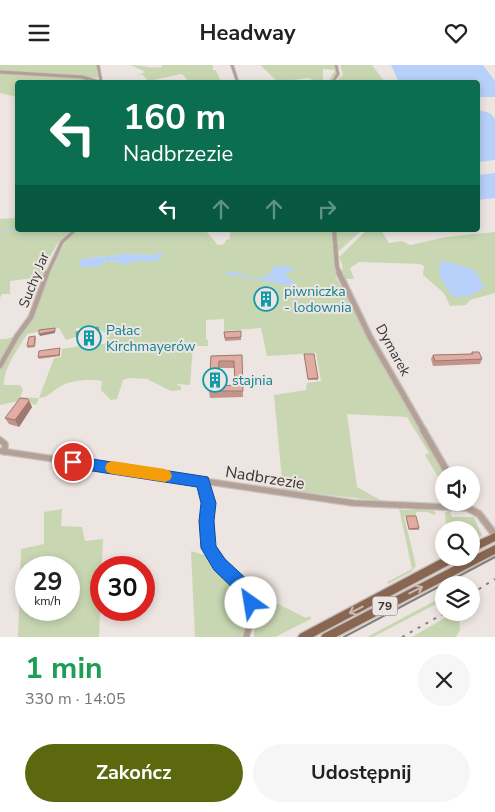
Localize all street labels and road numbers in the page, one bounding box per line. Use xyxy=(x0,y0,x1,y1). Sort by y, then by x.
street label: Suchy Jar xyxy=(14,249,54,311)
street label: Dymarek xyxy=(371,321,415,380)
street label: Nadbrzezie xyxy=(224,461,306,495)
road number: 79 xyxy=(372,597,398,615)

